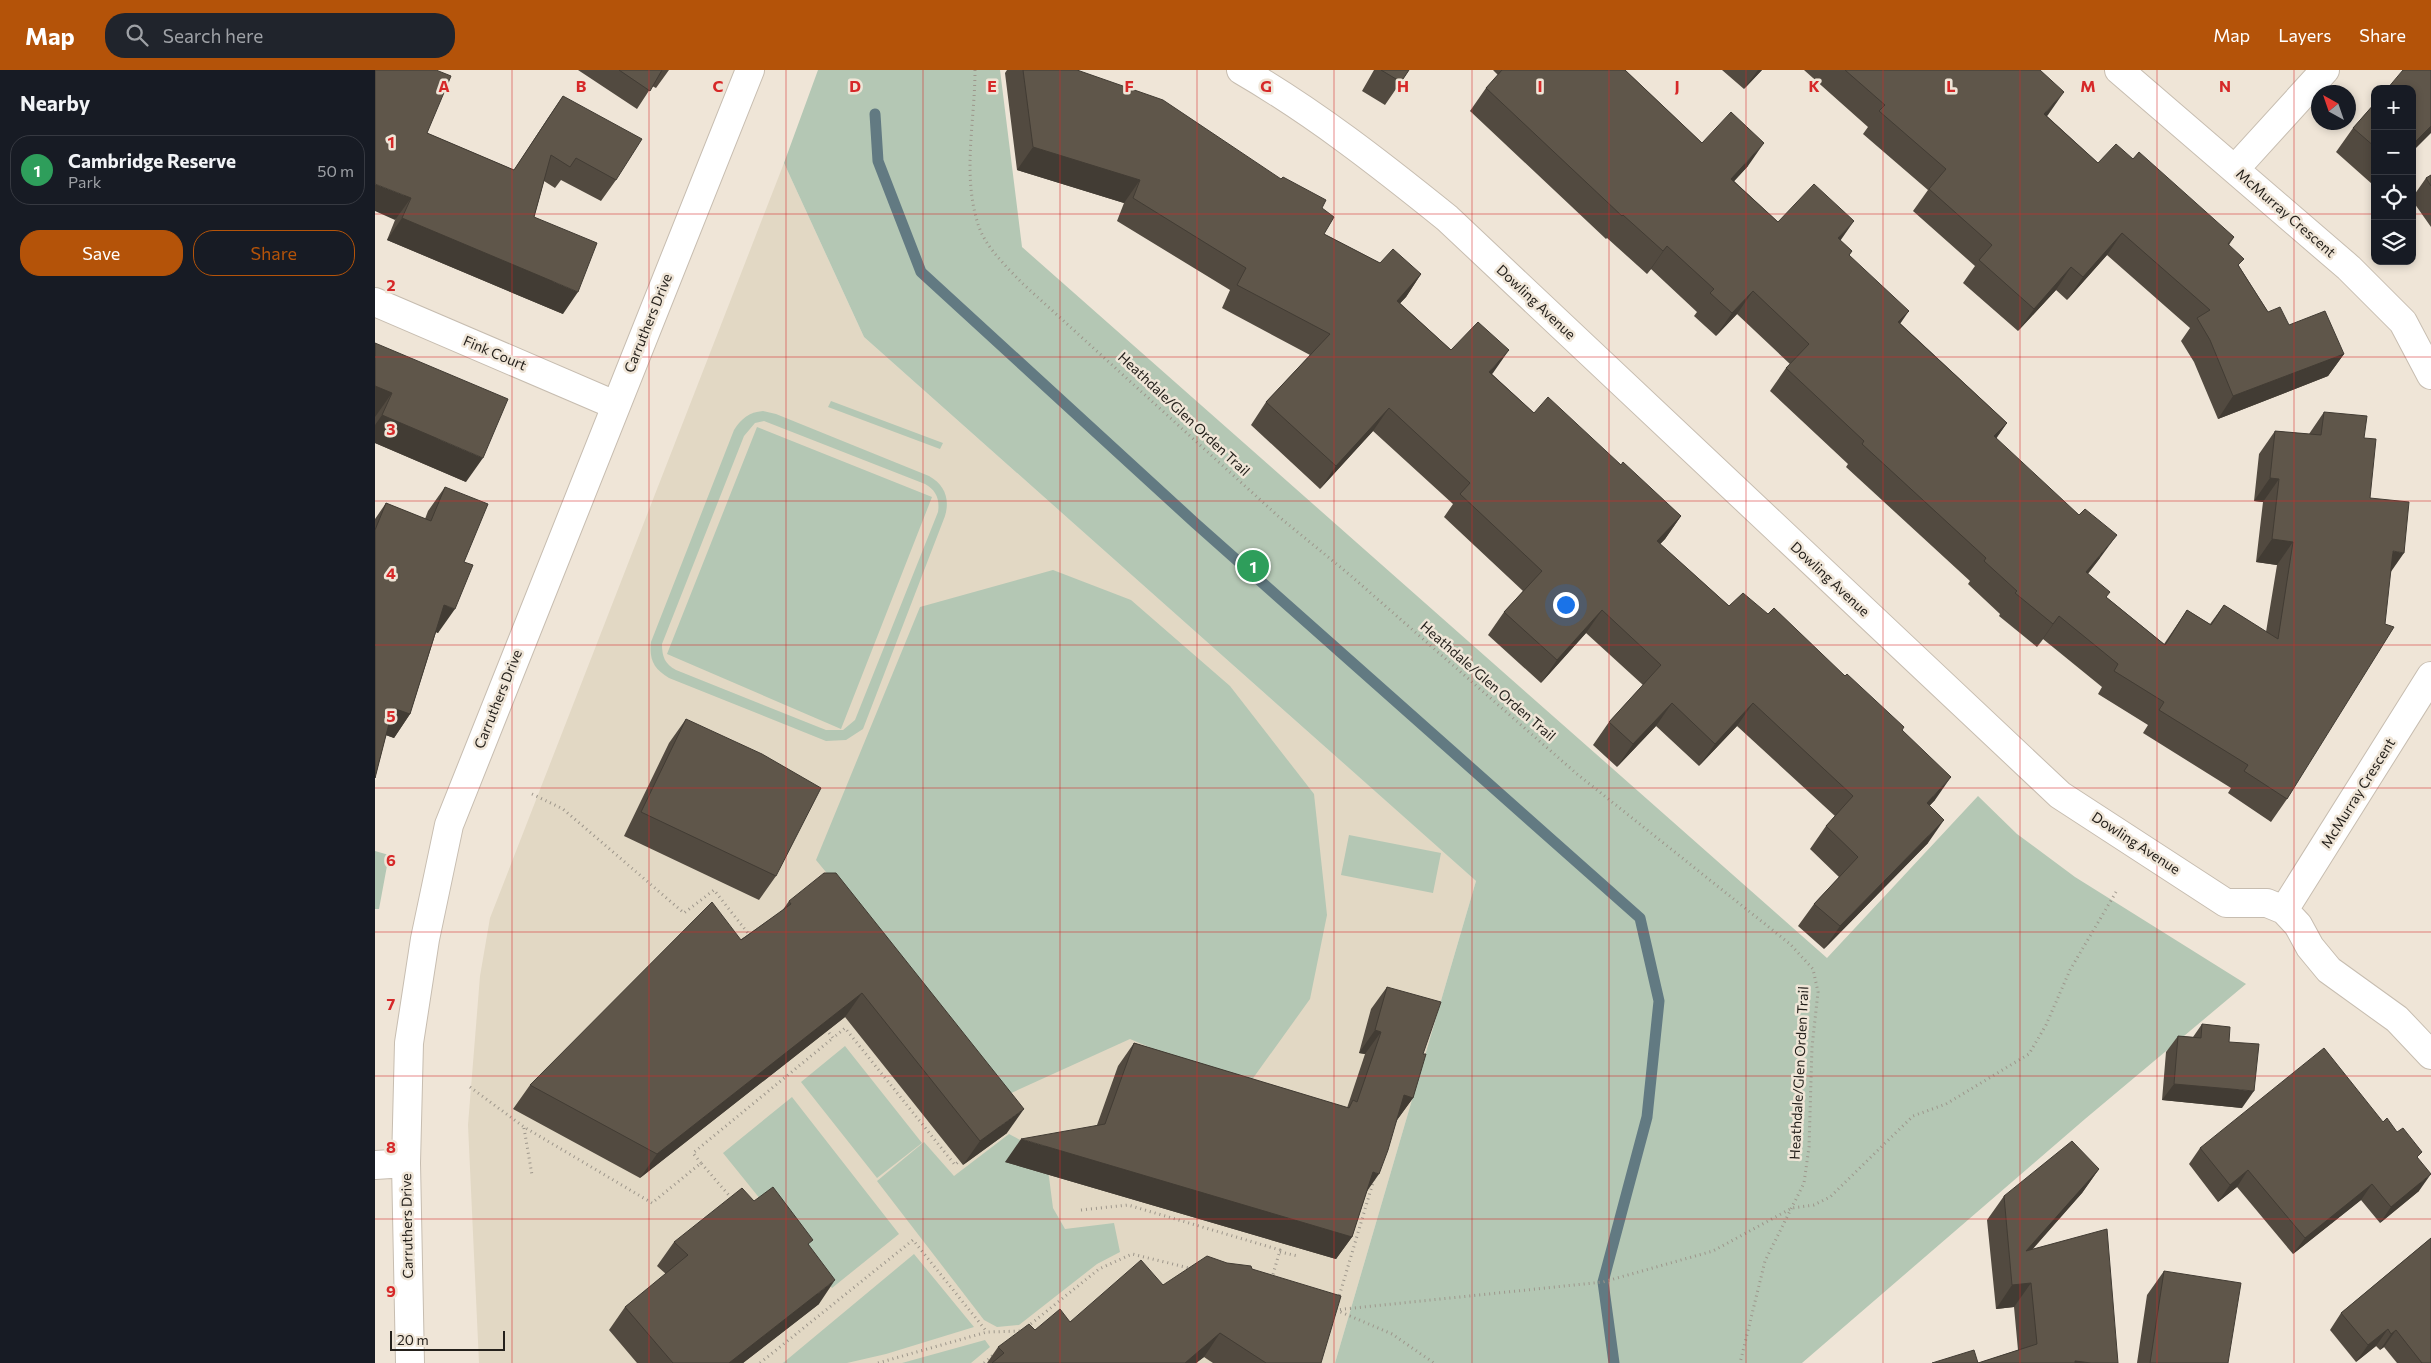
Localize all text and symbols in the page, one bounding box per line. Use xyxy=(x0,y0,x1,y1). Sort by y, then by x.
search box xyxy=(105,13,455,58)
text: Map xyxy=(25,21,75,50)
icon: search xyxy=(123,21,151,49)
text: Search here xyxy=(163,24,263,47)
text: Map xyxy=(2213,24,2250,46)
text: Layers xyxy=(2278,24,2331,46)
text: Share xyxy=(2359,24,2406,46)
text: A xyxy=(438,76,450,95)
text: B xyxy=(576,76,587,95)
text: C xyxy=(713,76,724,95)
text: D xyxy=(849,76,861,95)
text: E xyxy=(987,76,997,95)
text: F xyxy=(1124,76,1134,95)
text: G xyxy=(1260,76,1272,95)
text: H xyxy=(1397,76,1409,95)
text: I xyxy=(1537,76,1543,95)
text: J xyxy=(1674,76,1680,95)
text: K xyxy=(1808,76,1820,95)
text: L xyxy=(1946,76,1956,95)
text: M xyxy=(2080,76,2096,95)
text: N xyxy=(2219,76,2231,95)
north arrow xyxy=(2311,85,2356,130)
map controls xyxy=(2371,85,2416,265)
button: + xyxy=(2371,85,2416,130)
text: Nearby xyxy=(20,90,90,115)
button: − xyxy=(2371,130,2416,175)
text: 1 xyxy=(387,132,395,151)
text: Cambridge Reserve xyxy=(68,149,236,172)
text: 1 xyxy=(33,161,41,180)
text: 50 m xyxy=(317,161,354,180)
street label: McMurray Crescent xyxy=(2233,165,2340,261)
text: Park xyxy=(68,172,101,191)
button: locate xyxy=(2371,175,2416,220)
button: layers xyxy=(2371,220,2416,265)
button: Save xyxy=(20,230,183,276)
button: Share xyxy=(193,230,355,276)
street label: Dowling Avenue xyxy=(1493,261,1579,343)
street label: Carruthers Drive xyxy=(620,271,675,375)
text: 2 xyxy=(386,275,396,294)
street label: Fink Court xyxy=(461,332,530,374)
street label: Heathdale/Glen Orden Trail xyxy=(1115,348,1254,479)
text: 3 xyxy=(386,419,396,438)
street label: Dowling Avenue xyxy=(1787,538,1873,620)
pin: 1 xyxy=(1237,547,1269,585)
text: 4 xyxy=(386,563,396,582)
your location xyxy=(1553,592,1579,618)
street label: Heathdale/Glen Orden Trail xyxy=(1417,617,1559,744)
street label: Carruthers Drive xyxy=(470,647,525,751)
text: 5 xyxy=(386,706,396,725)
street label: McMurray Crescent xyxy=(2317,734,2398,851)
street label: Dowling Avenue xyxy=(2089,808,2184,877)
text: 6 xyxy=(386,850,396,869)
street label: Heathdale/Glen Orden Trail xyxy=(1785,986,1812,1160)
text: 7 xyxy=(387,994,396,1013)
text: 8 xyxy=(386,1137,396,1156)
street label: Carruthers Drive xyxy=(397,1173,416,1279)
text: 9 xyxy=(386,1281,396,1300)
scale bar xyxy=(390,1328,505,1351)
text: 20 m xyxy=(397,1331,429,1348)

